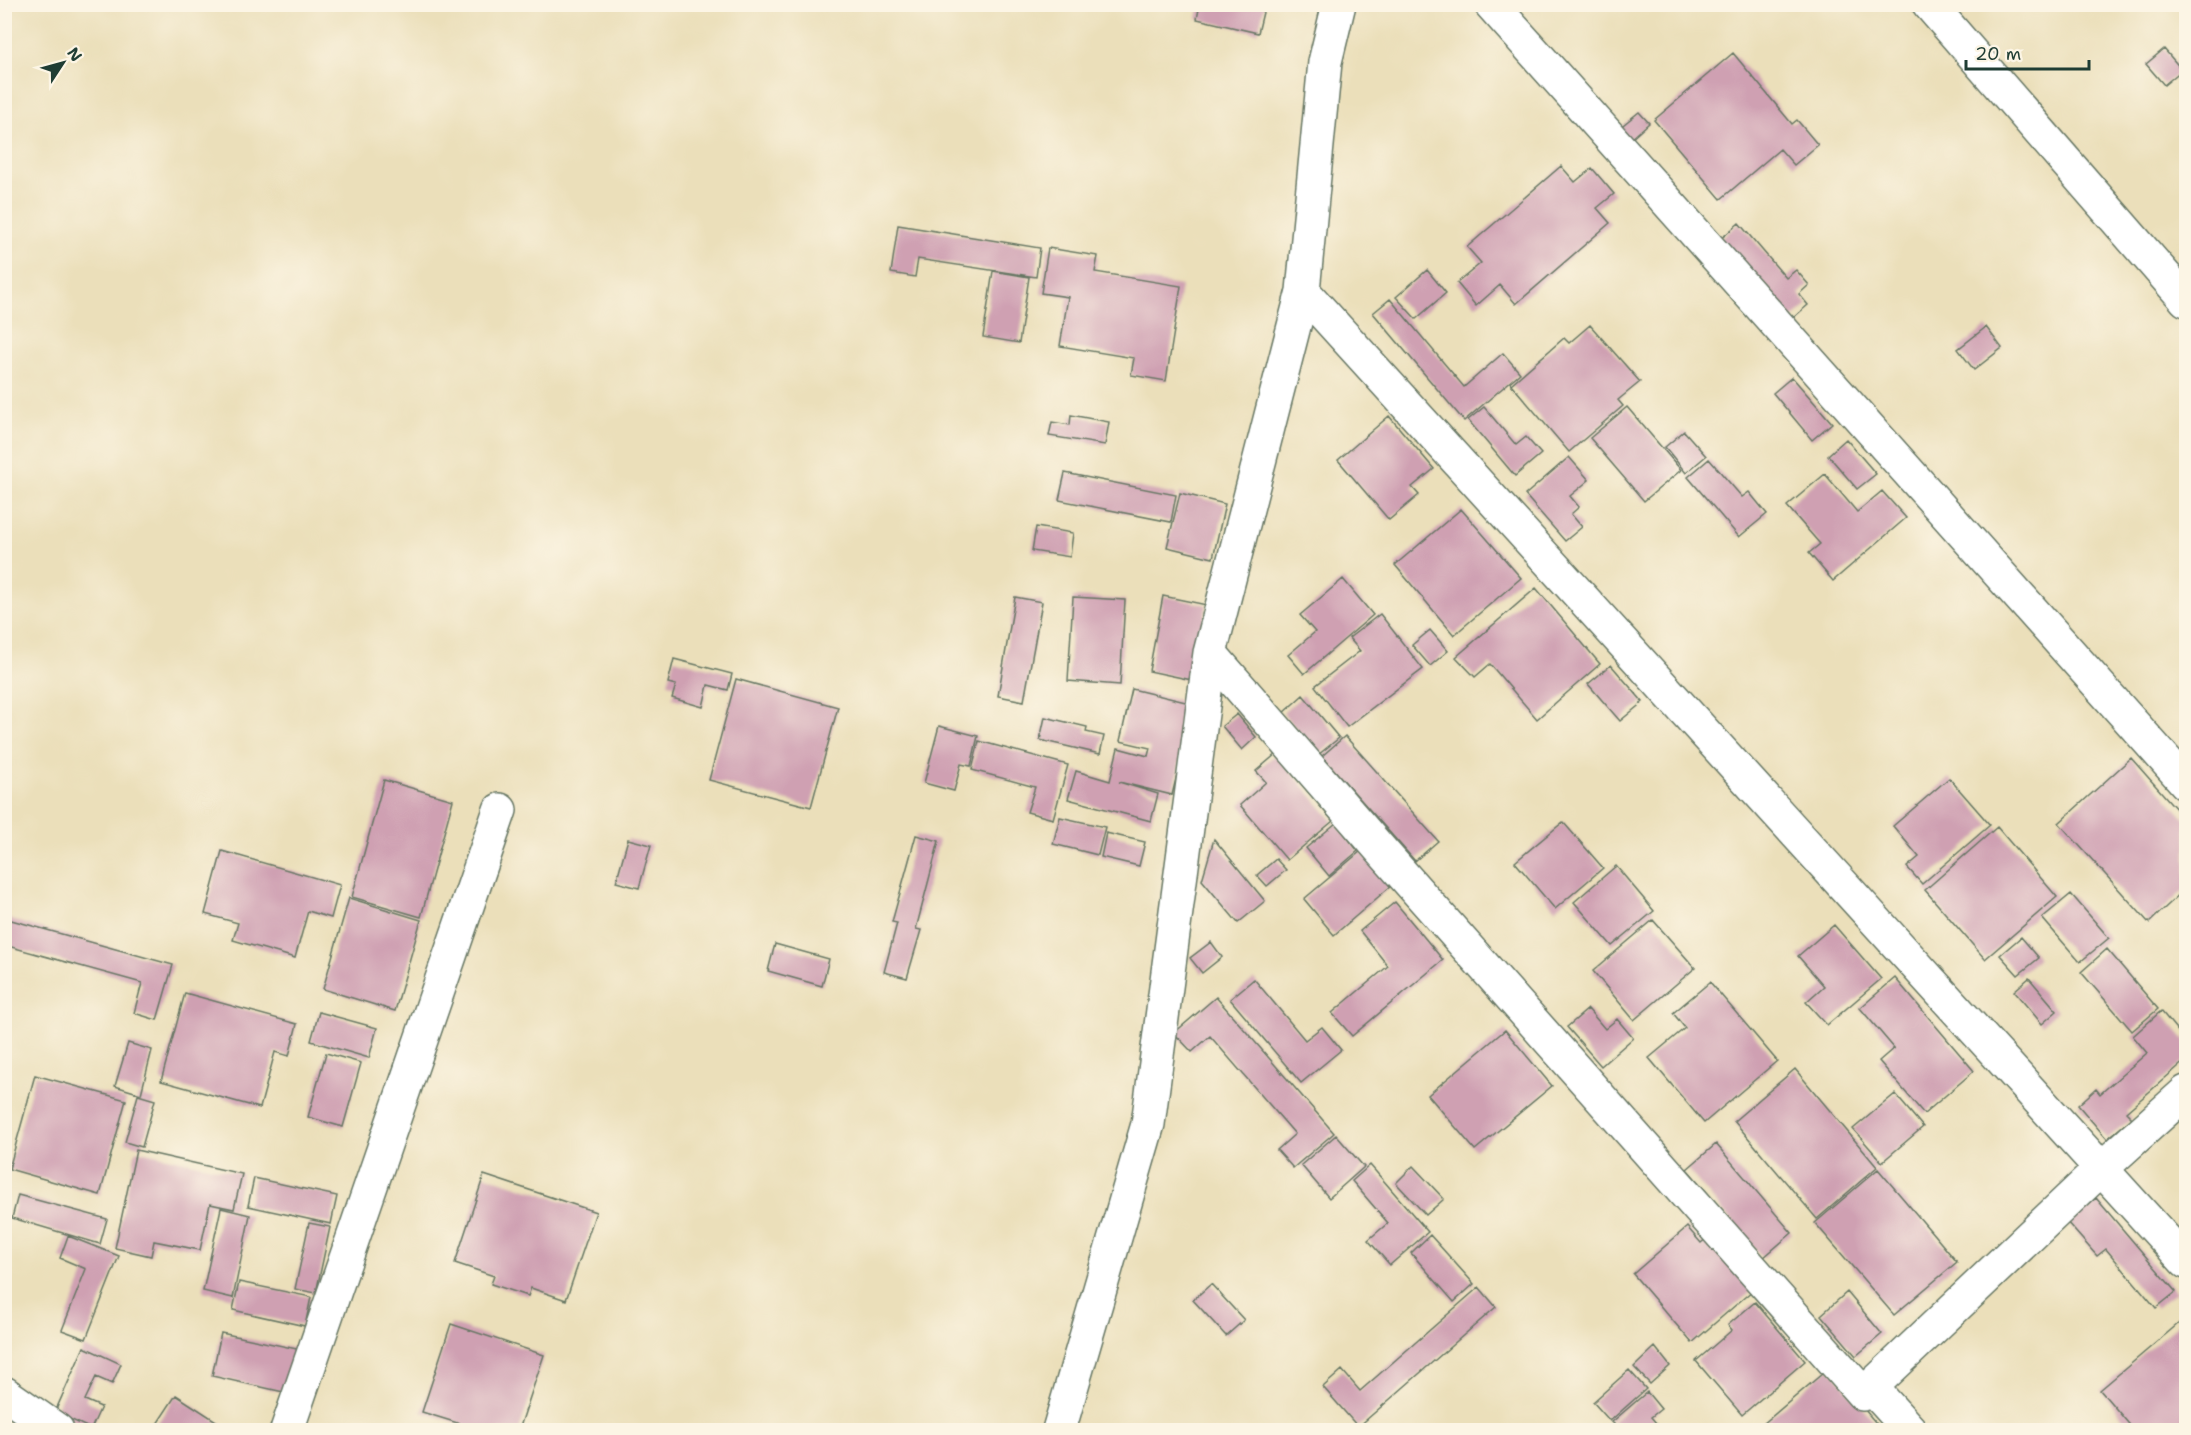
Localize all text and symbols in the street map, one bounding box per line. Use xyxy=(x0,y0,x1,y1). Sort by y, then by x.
north arrow xyxy=(33,33,93,93)
scale bar xyxy=(1966,33,2089,71)
text: 20 m xyxy=(1975,42,2021,66)
text: N xyxy=(63,43,87,66)

